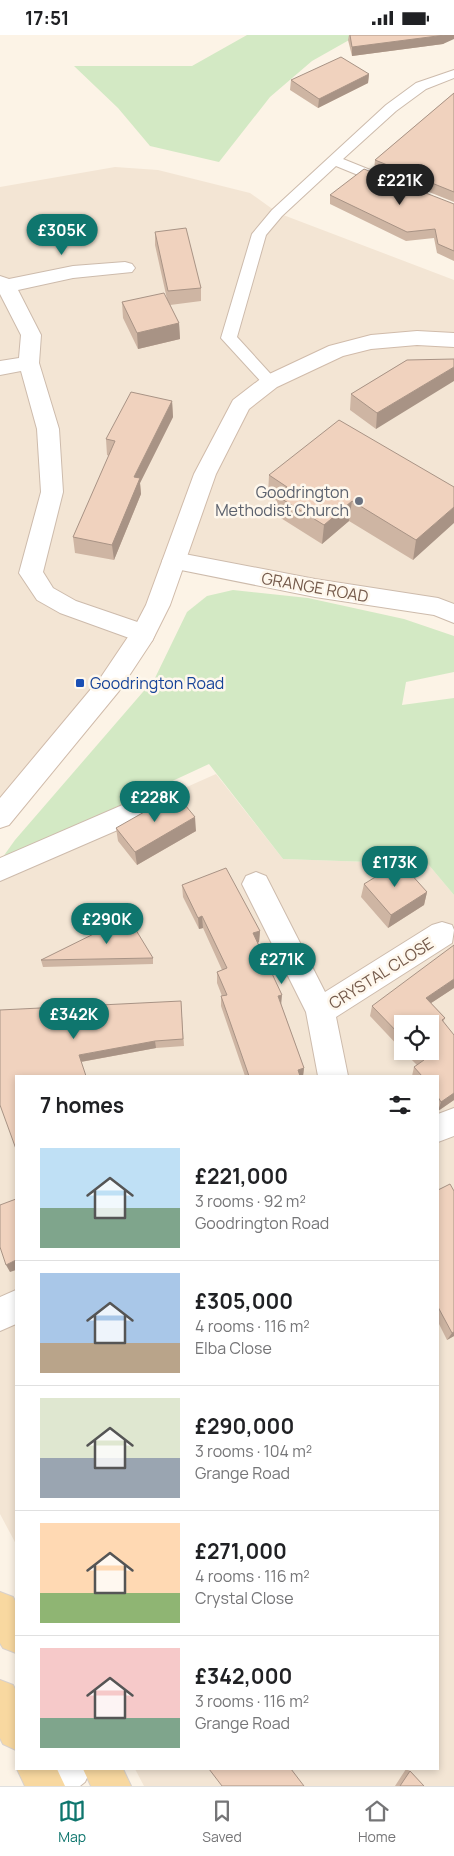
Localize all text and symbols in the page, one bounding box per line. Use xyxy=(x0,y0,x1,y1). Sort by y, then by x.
text: 17:51 xyxy=(25,5,69,31)
pin: £221K xyxy=(365,163,435,206)
text: £221K xyxy=(377,169,423,191)
pin: £305K xyxy=(27,213,97,256)
text: £305K xyxy=(38,219,86,241)
place label: Goodrington Methodist Church xyxy=(215,481,349,521)
marker: Goodrington Methodist Church xyxy=(353,495,365,507)
street label: GRANGE ROAD xyxy=(260,567,370,607)
place label: Goodrington Road xyxy=(90,672,224,694)
marker: Goodrington Road xyxy=(74,677,86,689)
pin: £228K xyxy=(120,781,190,823)
text: £228K xyxy=(131,786,179,808)
pin: £173K xyxy=(360,845,430,888)
text: £173K xyxy=(373,851,417,873)
pin: £290K xyxy=(72,903,142,945)
text: £290K xyxy=(82,908,132,930)
street label: CRYSTAL CLOSE xyxy=(325,932,437,1014)
pin: £271K xyxy=(247,943,317,985)
text: £271K xyxy=(260,948,304,970)
pin: £342K xyxy=(39,997,109,1040)
text: £342K xyxy=(50,1003,98,1025)
map controls xyxy=(394,1015,439,1060)
button: locate xyxy=(394,1015,439,1060)
text: 7 homes xyxy=(40,1091,124,1119)
icon: filters xyxy=(386,1091,414,1119)
text: £221,000 xyxy=(195,1162,288,1190)
icon: home xyxy=(80,1168,140,1228)
text: 3 rooms · 92 m² xyxy=(195,1190,306,1212)
text: Goodrington Road xyxy=(195,1212,329,1234)
text: £305,000 xyxy=(195,1287,293,1315)
icon: home xyxy=(80,1293,140,1353)
text: 4 rooms · 116 m² xyxy=(195,1315,310,1337)
text: Elba Close xyxy=(195,1337,272,1359)
text: £290,000 xyxy=(195,1412,294,1440)
icon: home xyxy=(80,1418,140,1478)
text: 3 rooms · 104 m² xyxy=(195,1440,312,1462)
text: Grange Road xyxy=(195,1462,290,1484)
text: £271,000 xyxy=(195,1537,287,1565)
icon: home xyxy=(80,1543,140,1603)
text: 4 rooms · 116 m² xyxy=(195,1565,310,1587)
text: Crystal Close xyxy=(195,1587,294,1609)
text: £342,000 xyxy=(195,1662,292,1690)
icon: home xyxy=(80,1668,140,1728)
text: 3 rooms · 116 m² xyxy=(195,1690,309,1712)
text: Grange Road xyxy=(195,1712,290,1734)
tab: Map xyxy=(58,1797,86,1846)
tab: Saved xyxy=(202,1797,242,1846)
tab: Home xyxy=(358,1797,396,1846)

